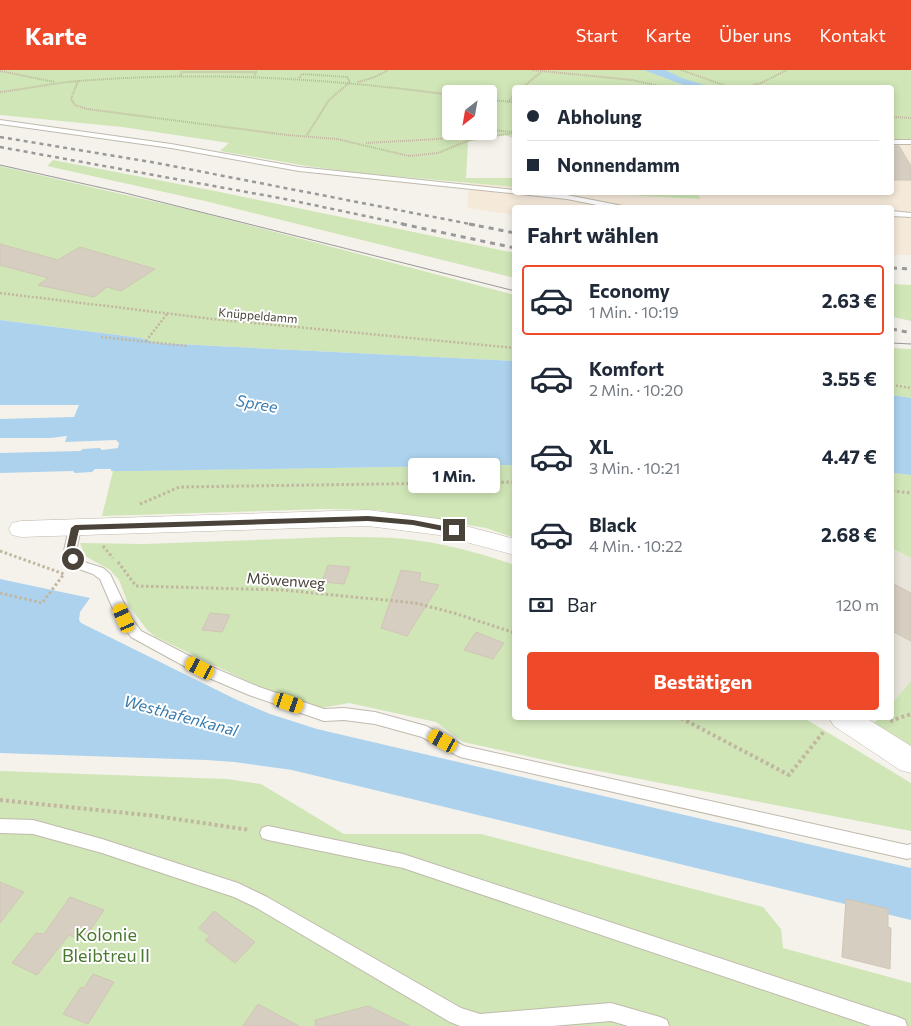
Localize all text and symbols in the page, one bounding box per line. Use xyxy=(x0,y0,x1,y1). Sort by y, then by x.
text: Karte xyxy=(25,21,87,50)
text: Start xyxy=(576,24,618,46)
text: Karte xyxy=(646,24,691,46)
text: Über uns xyxy=(719,24,792,46)
text: Kontakt xyxy=(820,24,886,46)
north arrow xyxy=(442,85,498,140)
map controls xyxy=(442,85,497,140)
text: Abholung xyxy=(557,105,642,128)
text: Nonnendamm xyxy=(557,153,680,176)
text: Fahrt wählen xyxy=(527,221,659,248)
icon: car xyxy=(529,278,574,323)
text: Economy xyxy=(589,279,670,302)
text: 2.63 € xyxy=(822,289,877,312)
text: 1 Min. · 10:19 xyxy=(589,302,679,321)
street label: Knüppeldamm xyxy=(218,305,298,325)
icon: car xyxy=(529,356,574,401)
text: Komfort xyxy=(589,357,664,380)
text: 3.55 € xyxy=(822,367,877,390)
text: 2 Min. · 10:20 xyxy=(589,380,684,399)
water label: Spree xyxy=(235,390,280,416)
icon: car xyxy=(529,434,574,479)
text: XL xyxy=(589,435,614,458)
text: 4.47 € xyxy=(822,445,877,468)
callout: 1 Min. xyxy=(408,458,500,492)
text: 3 Min. · 10:21 xyxy=(589,458,680,477)
text: 1 Min. xyxy=(432,466,476,485)
icon: car xyxy=(529,512,574,557)
text: Black xyxy=(589,513,637,536)
route end xyxy=(443,519,465,541)
text: 2.68 € xyxy=(821,523,877,546)
text: 4 Min. · 10:22 xyxy=(589,536,683,555)
route start xyxy=(62,548,84,570)
street label: Möwenweg xyxy=(246,568,326,592)
icon: cash xyxy=(527,591,555,619)
text: Bar xyxy=(567,593,597,616)
text: 120 m xyxy=(836,595,879,614)
car xyxy=(111,601,136,635)
button: Bestätigen xyxy=(527,652,879,710)
car xyxy=(183,655,216,681)
water label: Westhafenkanal xyxy=(122,691,241,740)
car xyxy=(272,691,305,715)
car xyxy=(426,727,459,755)
park label: Kolonie Bleibtreu II xyxy=(62,923,150,966)

